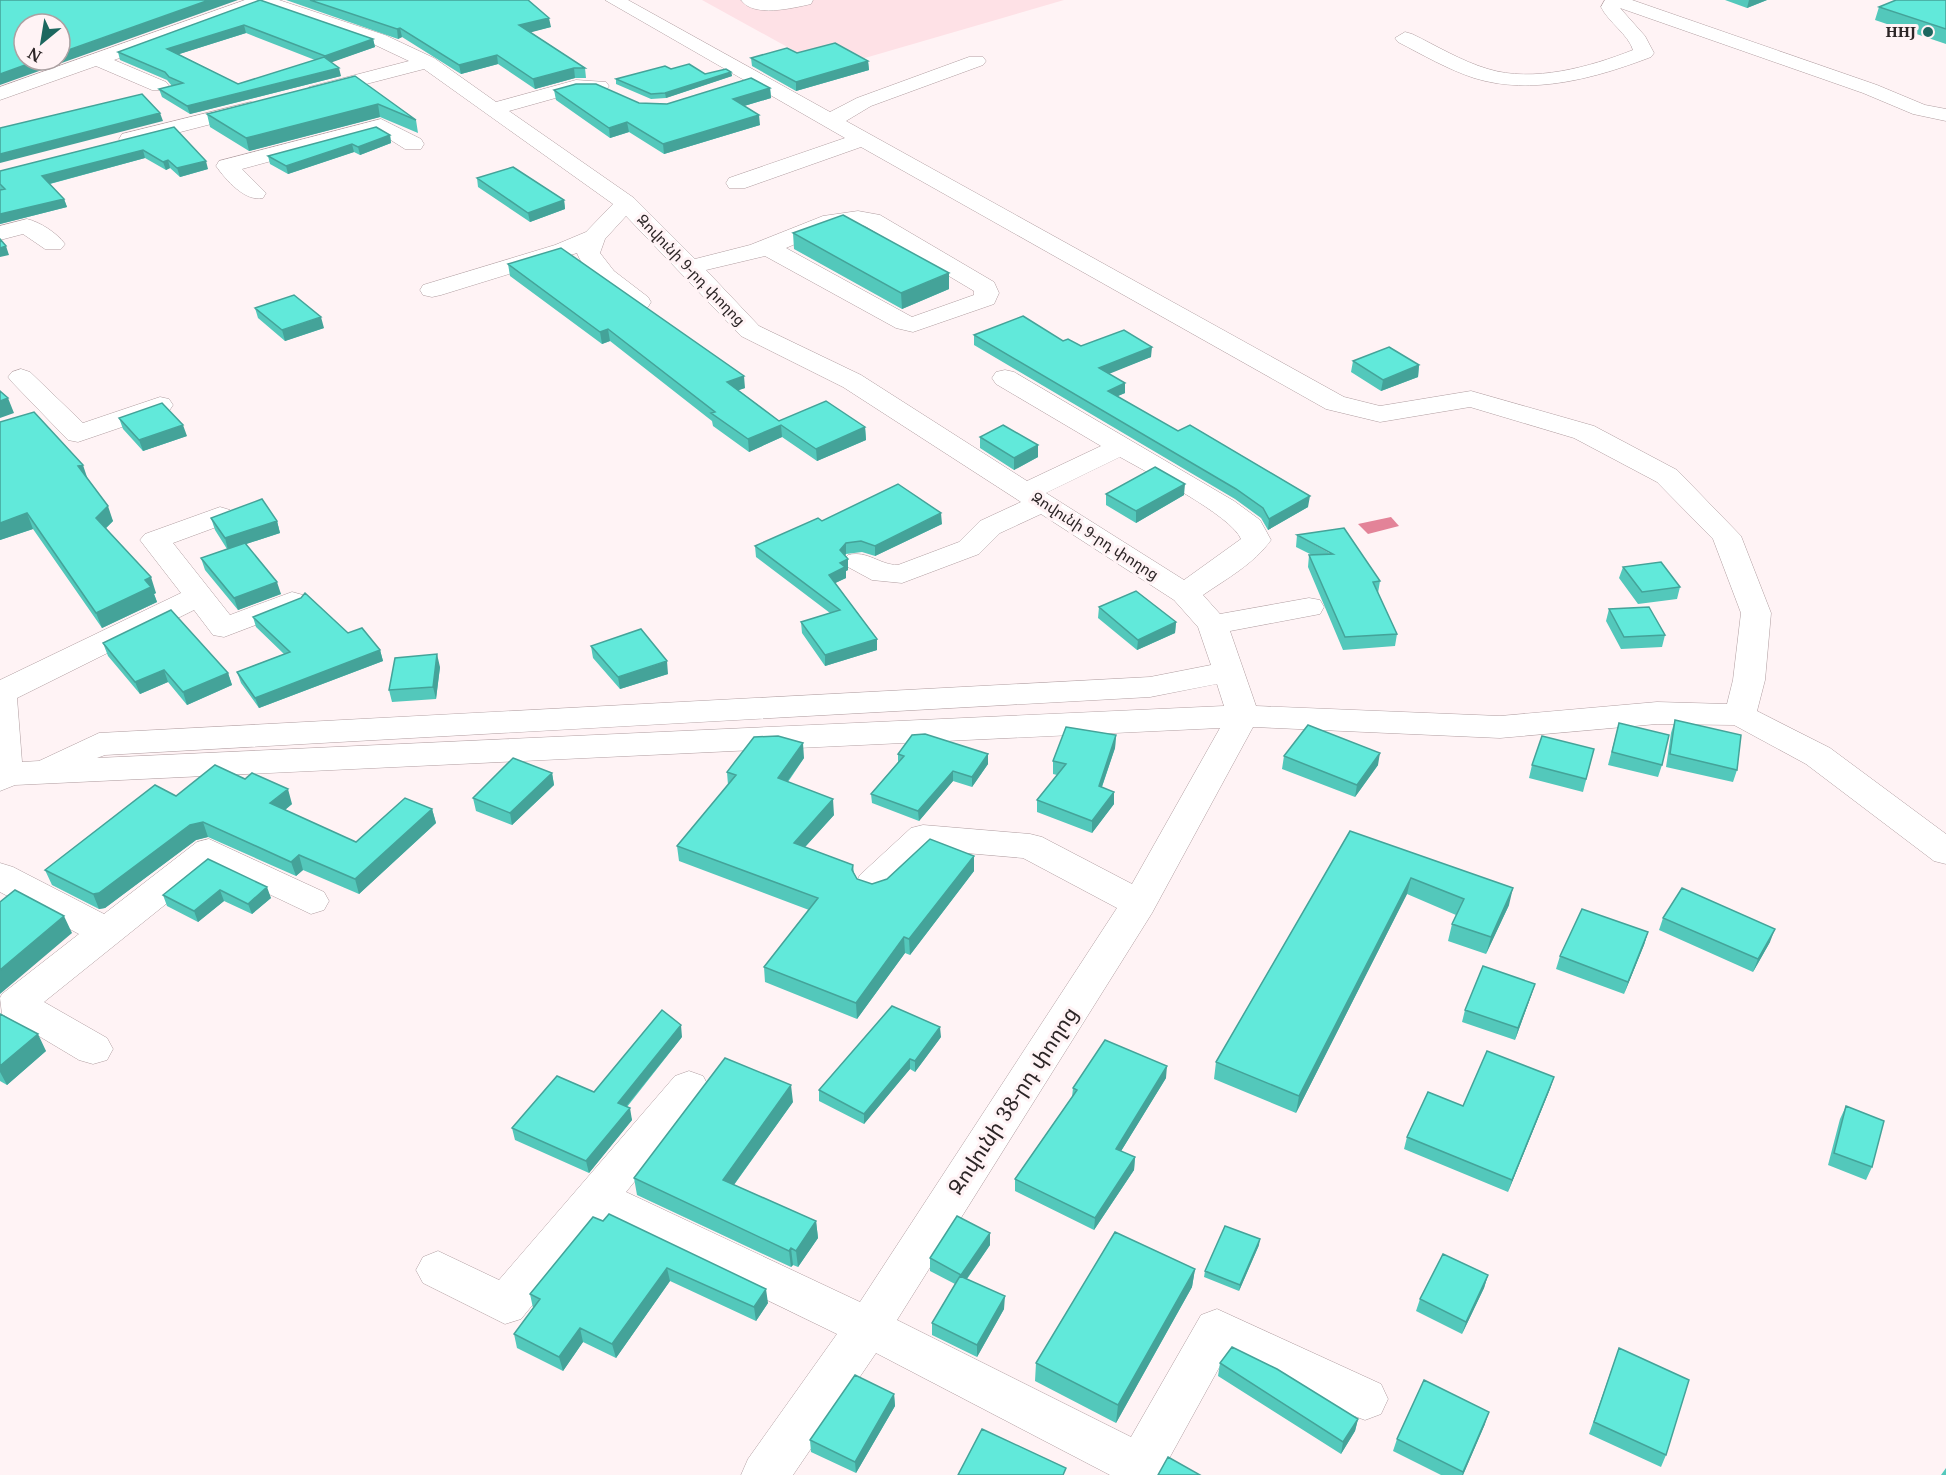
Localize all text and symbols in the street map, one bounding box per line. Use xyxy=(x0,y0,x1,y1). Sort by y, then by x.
north arrow xyxy=(12,12,72,72)
place label: HHJ xyxy=(1885,21,1916,41)
marker: HHJ xyxy=(1921,25,1935,39)
text: N xyxy=(23,42,45,68)
street label: Զովունի 9-րդ փողոց xyxy=(633,209,750,329)
street label: Զովունի 9-րդ փողոց xyxy=(1028,486,1163,584)
street label: Զովունի 38-րդ փողոց xyxy=(941,1001,1084,1200)

